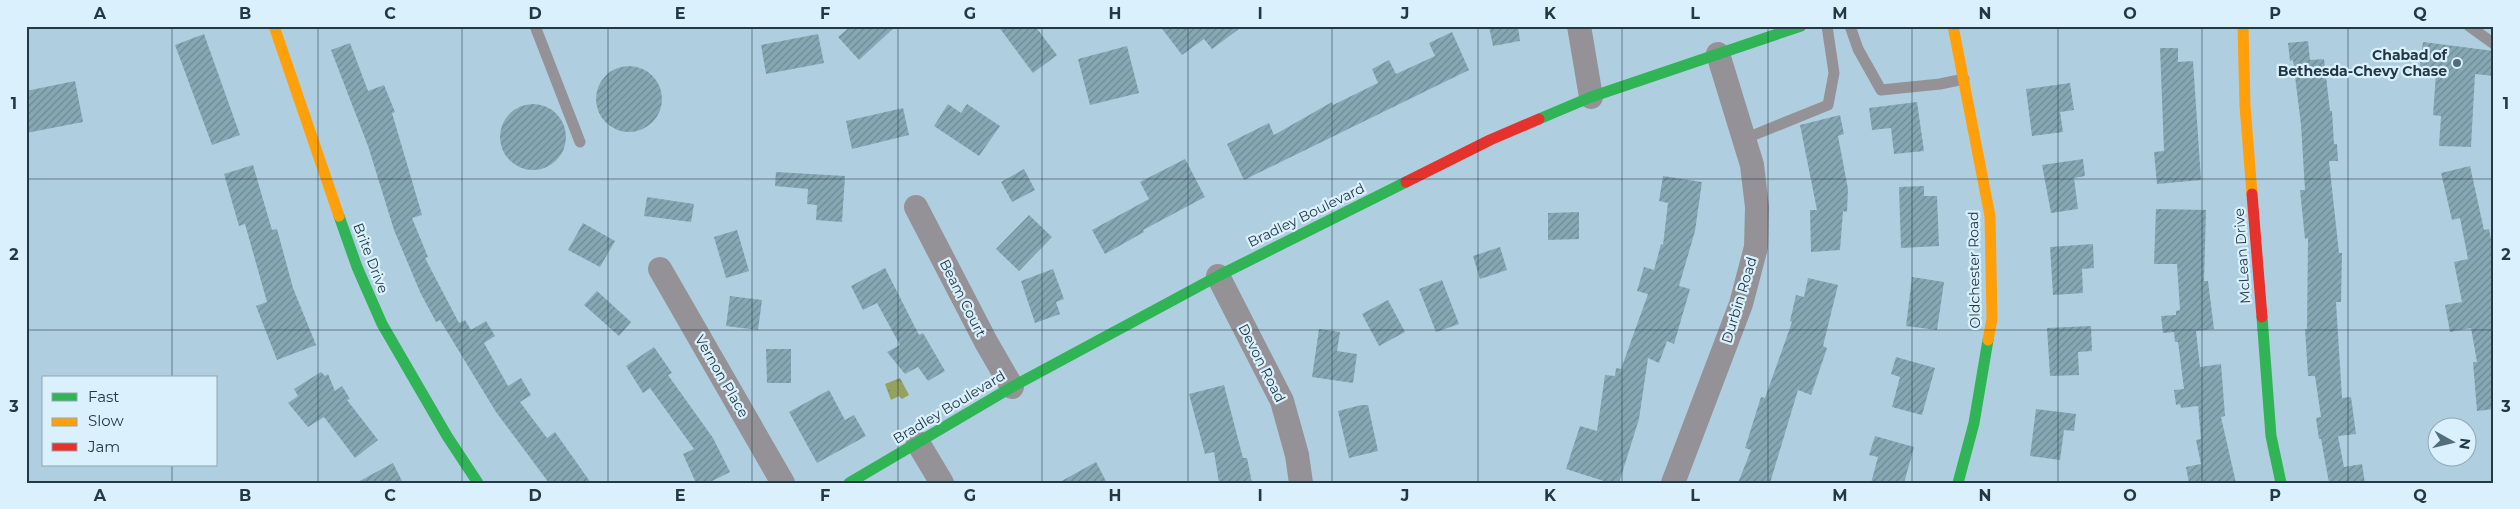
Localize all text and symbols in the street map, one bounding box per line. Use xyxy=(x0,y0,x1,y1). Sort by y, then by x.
text: A xyxy=(93,4,107,23)
text: B xyxy=(239,4,251,23)
text: C xyxy=(384,4,396,23)
text: D xyxy=(528,4,542,23)
text: E xyxy=(675,4,685,23)
text: F xyxy=(820,4,830,23)
text: G xyxy=(964,4,976,23)
text: H xyxy=(1109,4,1121,23)
text: I xyxy=(1257,4,1263,23)
text: J xyxy=(1400,4,1409,23)
text: K xyxy=(1544,4,1557,23)
text: L xyxy=(1690,4,1700,23)
text: M xyxy=(1832,4,1848,23)
text: N xyxy=(1979,4,1991,23)
text: O xyxy=(2123,4,2137,23)
text: P xyxy=(2269,4,2281,23)
text: Q xyxy=(2413,4,2427,23)
place label: Chabad of Bethesda-Chevy Chase xyxy=(2278,46,2448,80)
marker: Chabad of Bethesda-Chevy Chase xyxy=(2451,57,2463,69)
text: 1 xyxy=(11,94,17,113)
text: 1 xyxy=(2503,94,2509,113)
street label: Bradley Boulevard xyxy=(1244,179,1368,251)
street label: McLean Drive xyxy=(2230,208,2254,304)
street label: Oldchester Road xyxy=(1964,211,1984,329)
street label: Brite Drive xyxy=(349,220,393,296)
text: 2 xyxy=(9,245,19,264)
text: 2 xyxy=(2501,245,2511,264)
street label: Durbin Road xyxy=(1717,255,1761,345)
street label: Beam Court xyxy=(936,256,990,340)
street label: Devon Road xyxy=(1235,321,1289,405)
street label: Vernon Place xyxy=(691,331,753,421)
street label: Bradley Boulevard xyxy=(889,366,1009,448)
legend xyxy=(42,376,218,466)
text: Fast xyxy=(88,387,119,406)
text: 3 xyxy=(8,397,19,416)
text: 3 xyxy=(2500,397,2511,416)
text: Slow xyxy=(88,411,124,430)
north arrow xyxy=(2428,416,2478,466)
text: Jam xyxy=(87,437,120,456)
text: N xyxy=(2455,437,2475,451)
text: A xyxy=(93,486,107,505)
text: B xyxy=(239,486,251,505)
text: C xyxy=(384,486,396,505)
text: D xyxy=(528,486,542,505)
text: E xyxy=(675,486,685,505)
text: F xyxy=(820,486,830,505)
text: G xyxy=(964,486,976,505)
text: H xyxy=(1109,486,1121,505)
text: I xyxy=(1257,486,1263,505)
text: J xyxy=(1400,486,1409,505)
text: K xyxy=(1544,486,1557,505)
text: L xyxy=(1690,486,1700,505)
text: M xyxy=(1832,486,1848,505)
text: N xyxy=(1979,486,1991,505)
text: O xyxy=(2123,486,2137,505)
text: P xyxy=(2269,486,2281,505)
text: Q xyxy=(2413,486,2427,505)

